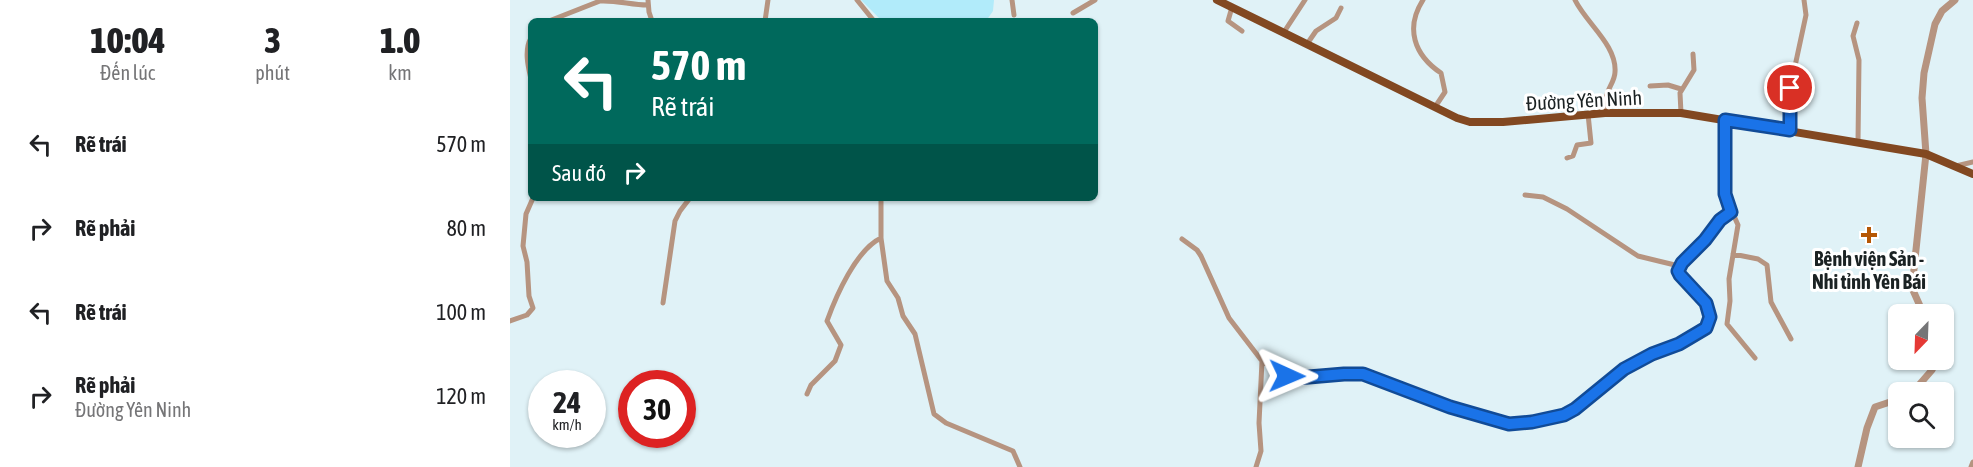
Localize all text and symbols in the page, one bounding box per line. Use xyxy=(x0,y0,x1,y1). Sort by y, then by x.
text: 10:04 xyxy=(90,19,165,61)
text: 3 xyxy=(264,19,281,61)
text: 1.0 xyxy=(380,19,420,61)
text: 570 m xyxy=(651,41,746,89)
icon: left xyxy=(552,42,630,120)
text: Đến lúc xyxy=(100,61,155,84)
text: phút xyxy=(255,61,290,84)
text: km xyxy=(388,61,412,84)
pin xyxy=(1764,62,1815,113)
icon: arrive xyxy=(1773,71,1806,104)
street label: Đường Yên Ninh xyxy=(1525,85,1643,115)
text: Rẽ trái xyxy=(651,91,714,122)
icon: left xyxy=(24,128,57,161)
text: Rẽ trái xyxy=(75,131,127,157)
text: 570 m xyxy=(436,131,486,157)
icon: right xyxy=(618,156,651,189)
text: Sau đó xyxy=(552,160,606,186)
icon: right xyxy=(24,212,57,245)
text: Rẽ phải xyxy=(75,215,135,241)
text: 80 m xyxy=(446,215,486,241)
marker: Bệnh viện Sản - Nhi tỉnh Yên Bái xyxy=(1860,226,1878,244)
place label: Bệnh viện Sản - Nhi tỉnh Yên Bái xyxy=(1812,247,1926,293)
icon: left xyxy=(24,296,57,329)
text: Rẽ trái xyxy=(75,299,127,325)
text: 100 m xyxy=(436,299,486,325)
north arrow xyxy=(1888,304,1954,370)
map controls xyxy=(1888,304,1954,448)
position arrow xyxy=(1255,344,1319,408)
speed limit sign: 30 xyxy=(618,370,696,448)
text: Rẽ phải xyxy=(75,372,135,398)
icon: right xyxy=(24,380,57,413)
button: search xyxy=(1888,382,1954,448)
text: 120 m xyxy=(436,383,486,409)
text: 24 xyxy=(553,385,581,419)
text: Đường Yên Ninh xyxy=(75,398,191,421)
text: km/h xyxy=(552,416,582,433)

